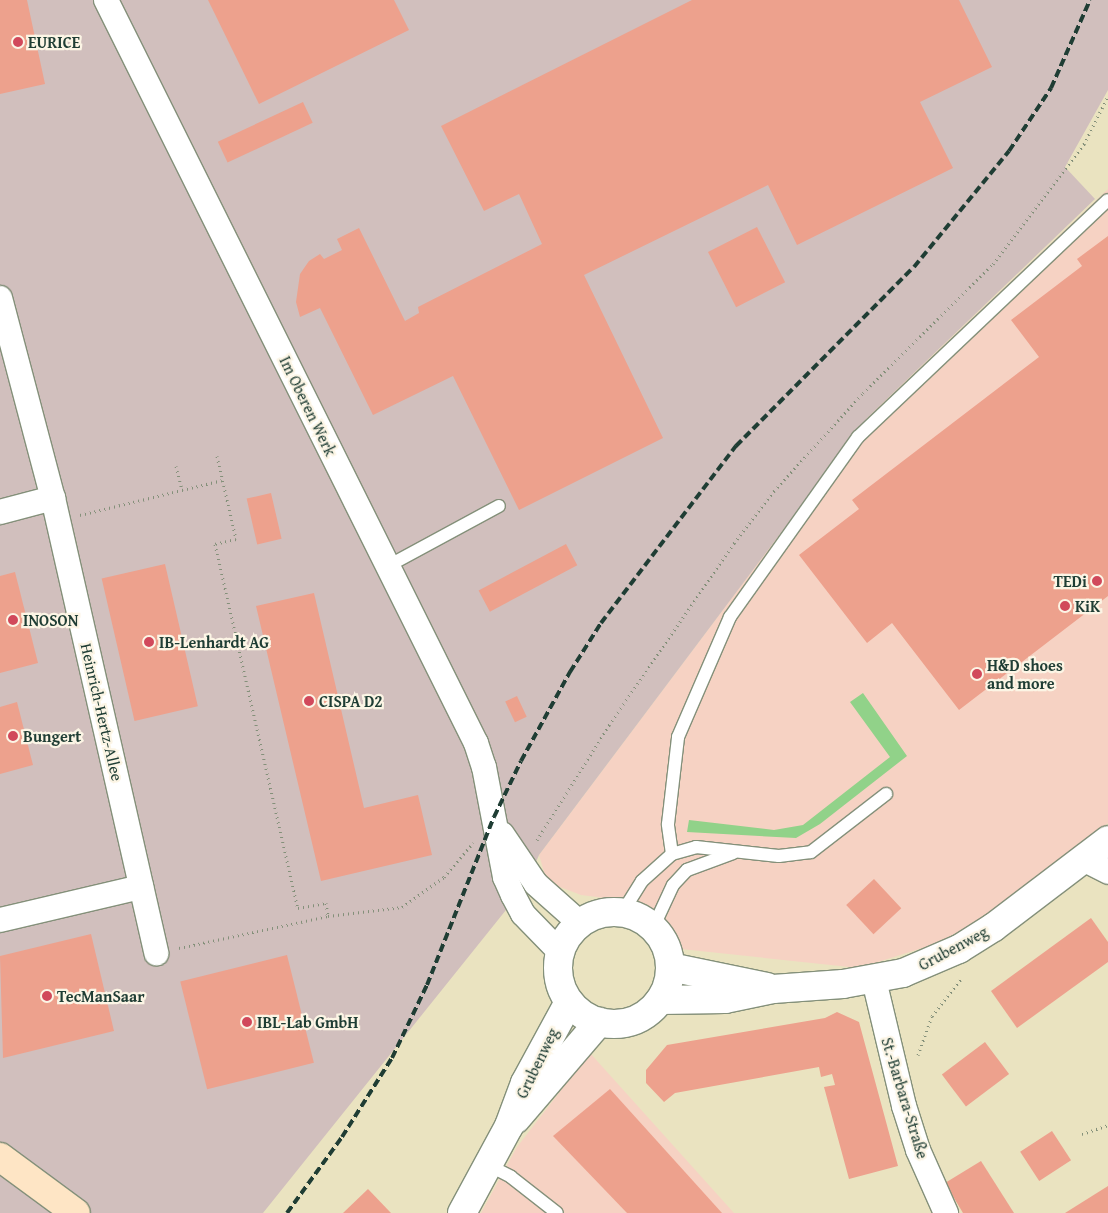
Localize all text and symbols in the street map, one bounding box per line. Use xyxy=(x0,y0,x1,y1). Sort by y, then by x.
place label: EURICE xyxy=(28,32,80,52)
marker: EURICE xyxy=(12,36,24,48)
street label: Im Oberen Werk xyxy=(276,353,340,459)
place label: TEDi xyxy=(1054,571,1087,591)
marker: TEDi xyxy=(1091,575,1103,587)
place label: KiK xyxy=(1075,596,1100,616)
marker: KiK xyxy=(1059,600,1071,612)
place label: INOSON xyxy=(23,610,78,630)
marker: INOSON xyxy=(7,614,19,626)
place label: IB-Lenhardt AG xyxy=(159,632,269,652)
marker: IB-Lenhardt AG xyxy=(143,636,155,648)
street label: Heinrich-Hertz-Allee xyxy=(77,641,127,783)
place label: H&D shoes and more xyxy=(987,655,1063,693)
marker: H&D shoes and more xyxy=(971,668,983,680)
place label: CISPA D2 xyxy=(319,691,383,711)
marker: CISPA D2 xyxy=(303,695,315,707)
place label: Bungert xyxy=(23,726,81,746)
marker: Bungert xyxy=(7,730,19,742)
street label: Grubenweg xyxy=(915,922,991,974)
place label: TecManSaar xyxy=(57,986,145,1006)
marker: TecManSaar xyxy=(41,990,53,1002)
place label: IBL-Lab GmbH xyxy=(257,1012,358,1032)
marker: IBL-Lab GmbH xyxy=(241,1016,253,1028)
street label: Grubenweg xyxy=(512,1025,562,1101)
street label: St.-Barbara-Straße xyxy=(877,1035,933,1161)

